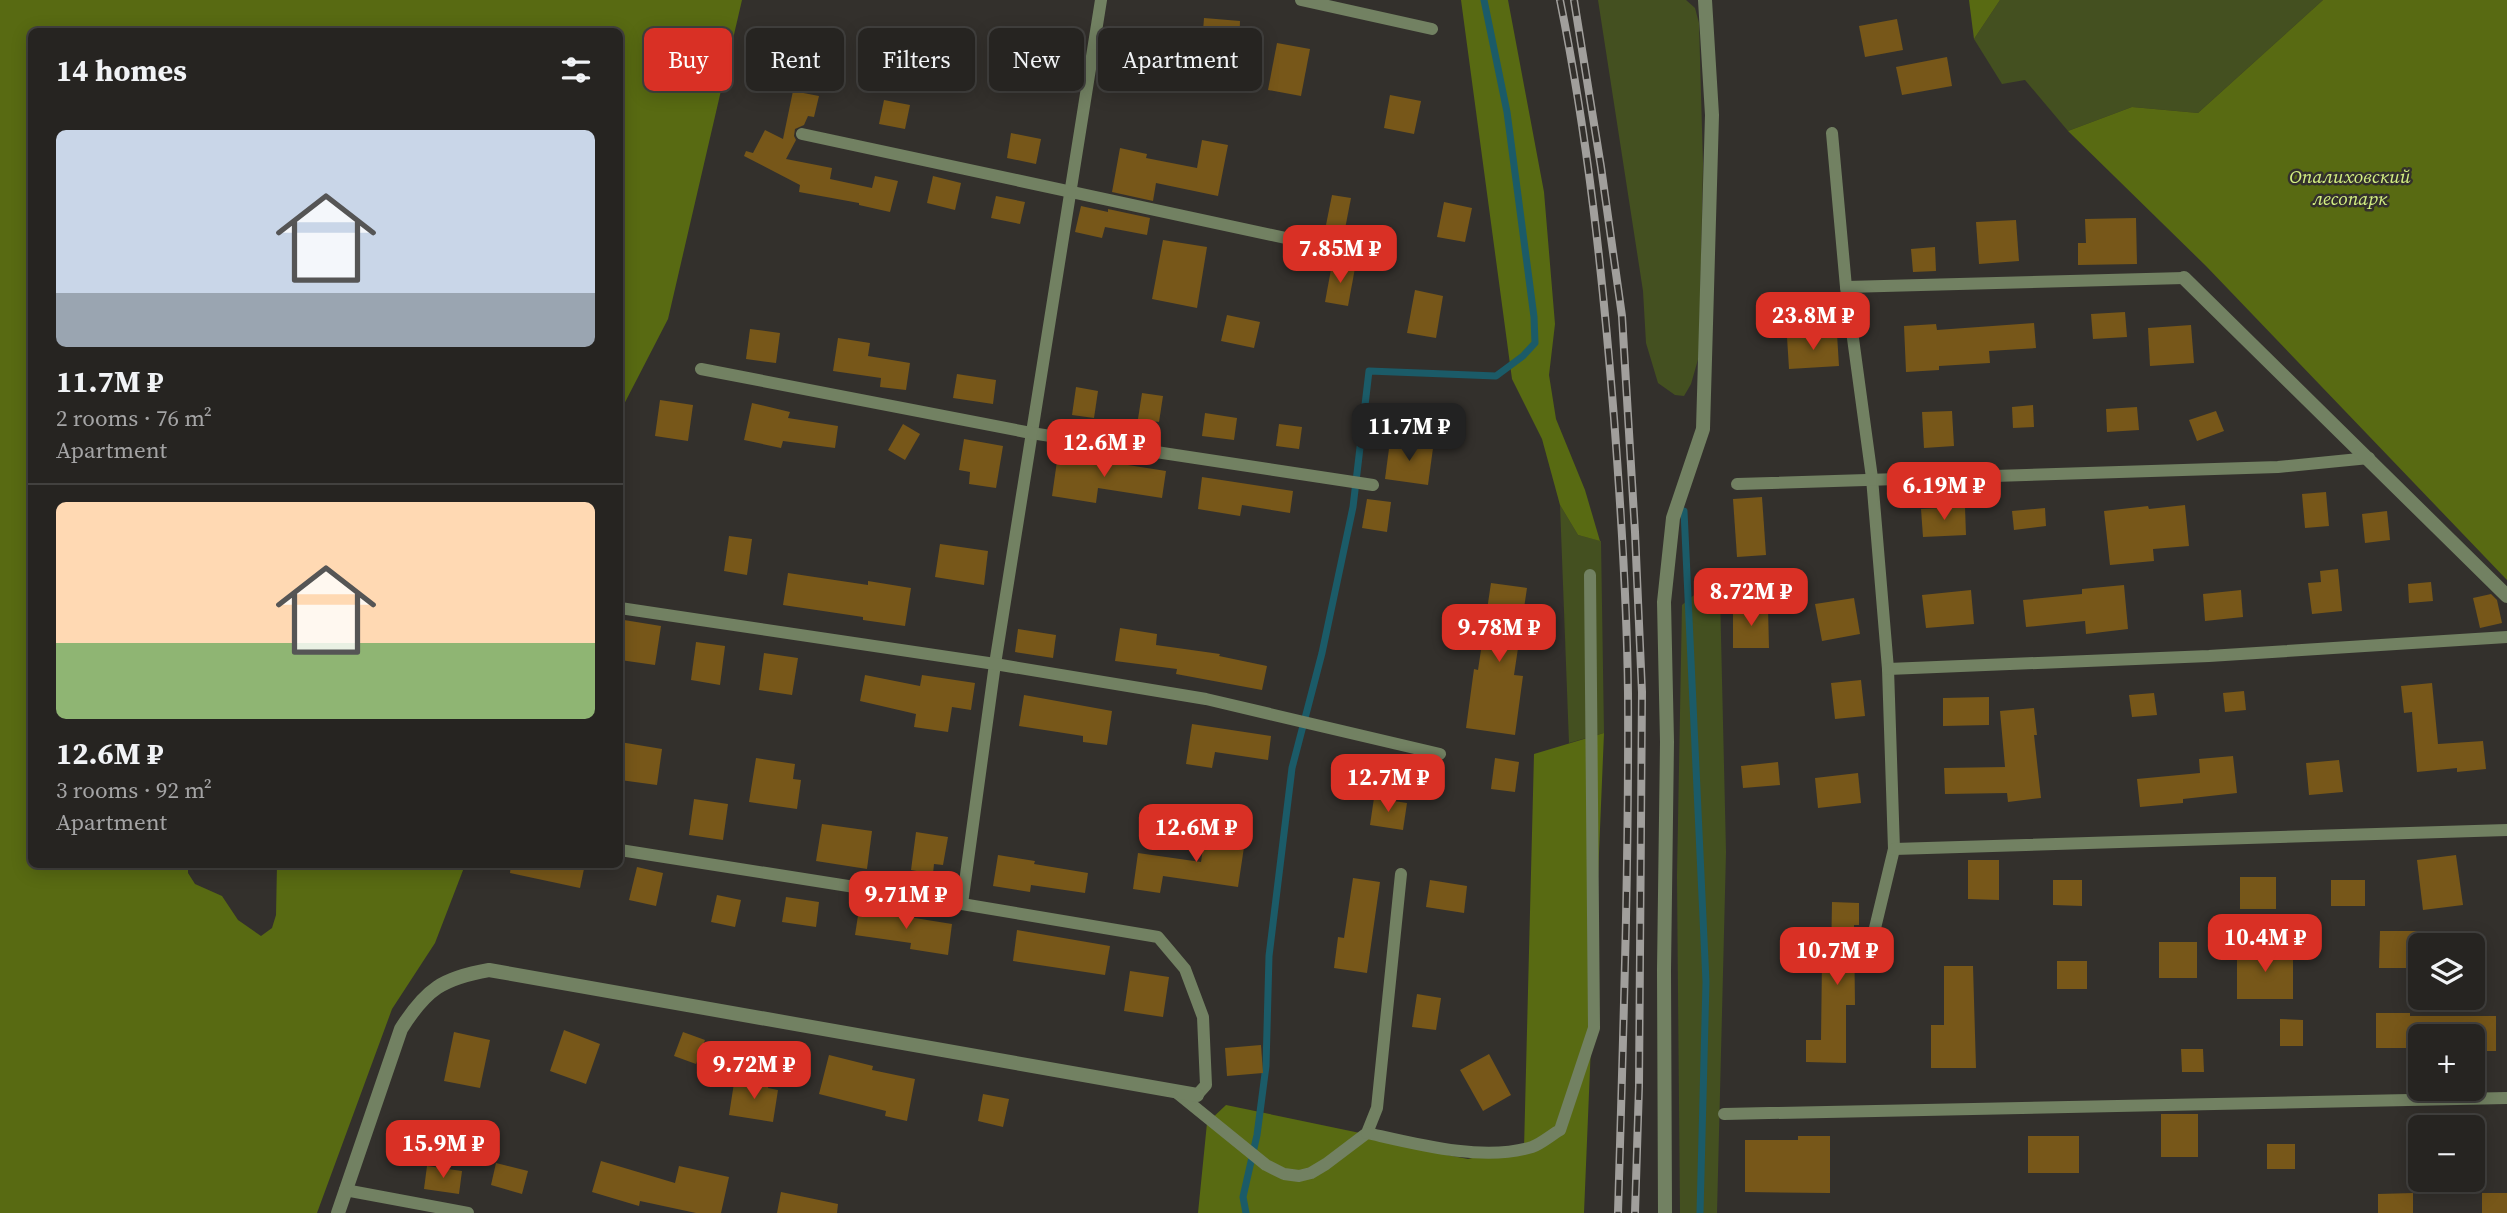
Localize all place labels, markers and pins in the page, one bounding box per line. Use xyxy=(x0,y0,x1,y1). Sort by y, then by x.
pin: 7.85M ₽ xyxy=(1275,226,1405,285)
pin: 23.8M ₽ xyxy=(1748,292,1878,352)
pin: 11.7M ₽ xyxy=(1344,404,1474,463)
pin: 12.6M ₽ xyxy=(1039,420,1169,479)
pin: 6.19M ₽ xyxy=(1879,462,2009,522)
pin: 8.72M ₽ xyxy=(1686,568,1816,628)
pin: 9.78M ₽ xyxy=(1434,604,1564,664)
pin: 12.7M ₽ xyxy=(1323,754,1453,814)
pin: 12.6M ₽ xyxy=(1131,804,1261,864)
pin: 9.71M ₽ xyxy=(841,872,971,931)
pin: 10.4M ₽ xyxy=(2200,914,2330,974)
pin: 10.7M ₽ xyxy=(1772,928,1902,987)
pin: 9.72M ₽ xyxy=(689,1042,819,1101)
pin: 15.9M ₽ xyxy=(378,1120,508,1180)

